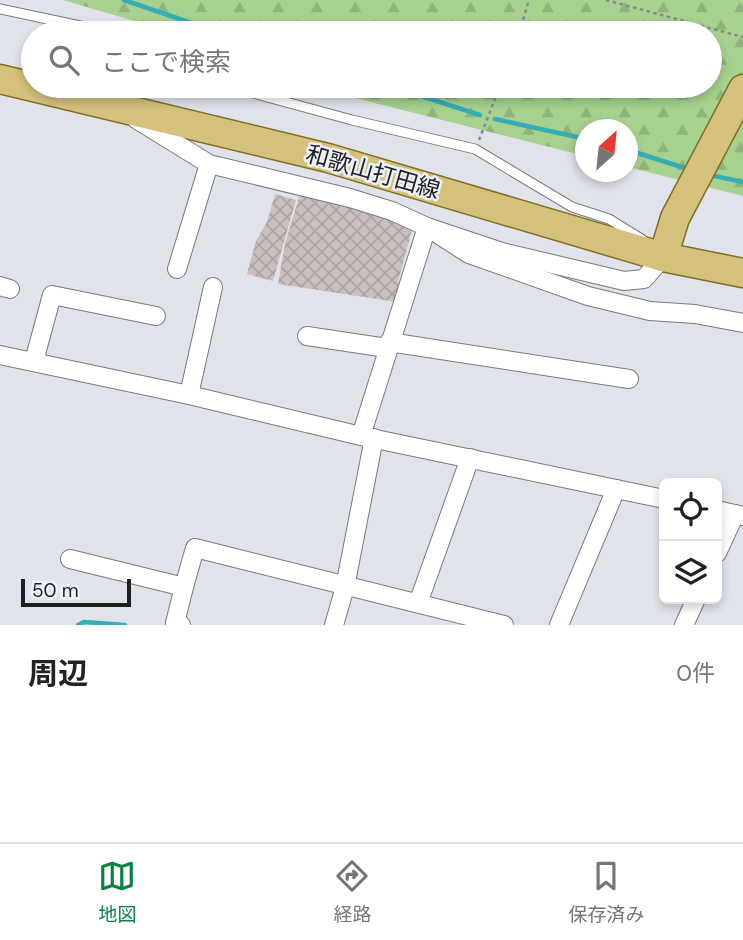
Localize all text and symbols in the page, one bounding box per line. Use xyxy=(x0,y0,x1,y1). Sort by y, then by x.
search box xyxy=(21,21,722,98)
icon: search xyxy=(45,41,83,79)
text: ここで検索 xyxy=(101,45,231,79)
north arrow xyxy=(575,119,638,182)
street label: 和歌山打田線 xyxy=(303,139,443,205)
map controls xyxy=(659,478,722,604)
button: locate xyxy=(659,478,722,541)
button: layers xyxy=(659,541,722,604)
scale bar xyxy=(21,576,131,608)
text: 50 m xyxy=(32,578,79,603)
text: 周辺 xyxy=(28,654,88,693)
text: 0件 xyxy=(676,658,715,688)
tab: 地図 xyxy=(98,857,137,927)
tab: 経路 xyxy=(333,857,372,927)
tab: 保存済み xyxy=(568,857,645,927)

